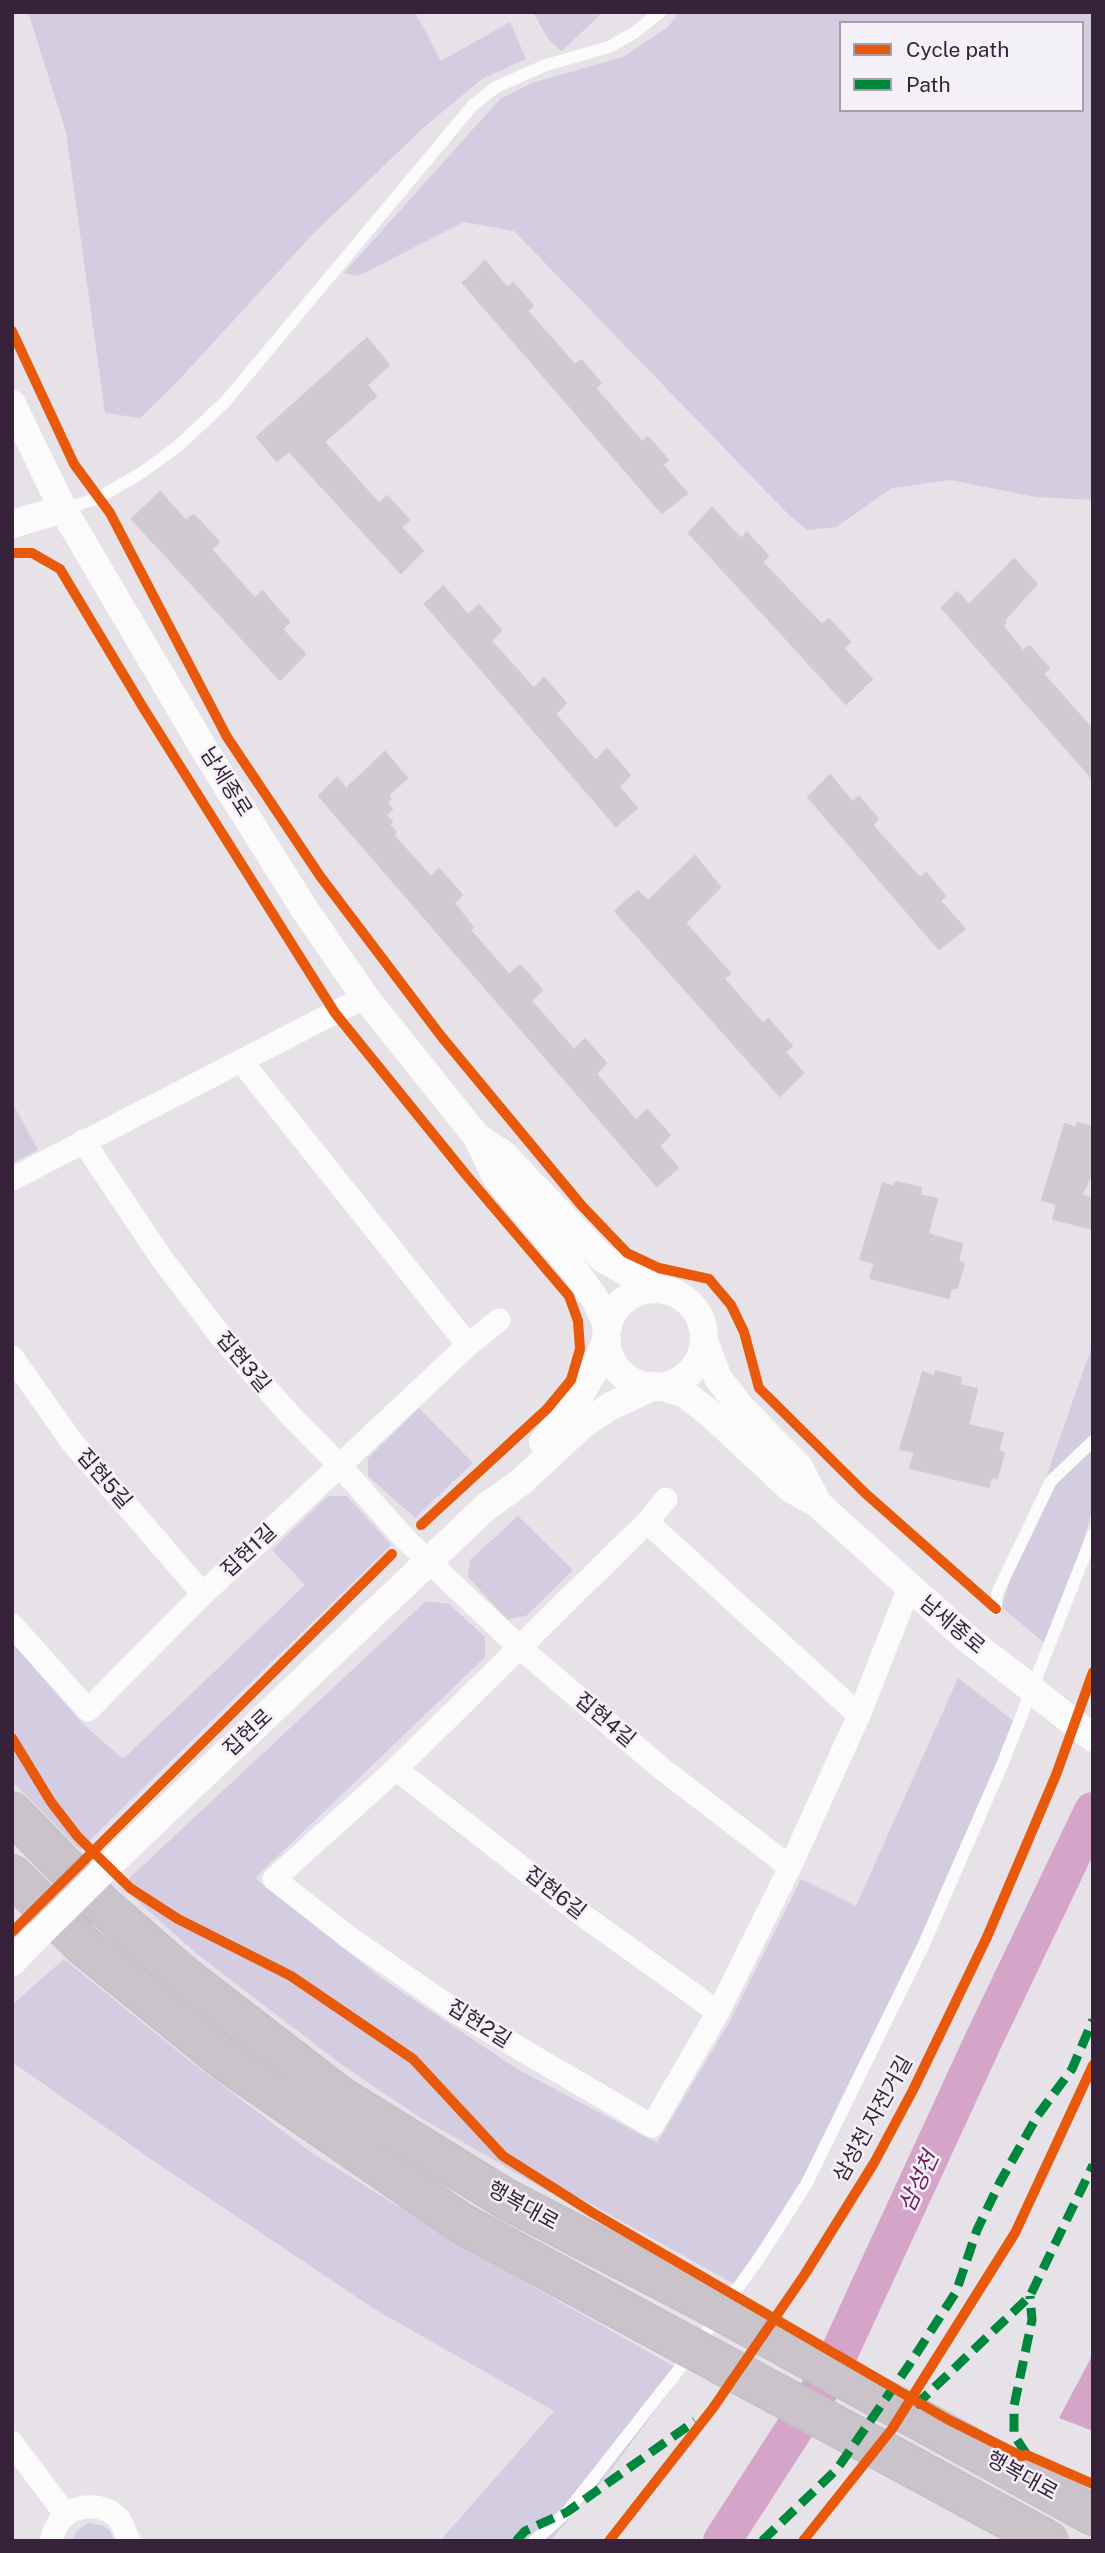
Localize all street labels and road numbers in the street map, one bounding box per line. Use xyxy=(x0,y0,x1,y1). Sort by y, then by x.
street label: 남세종로 xyxy=(195,743,257,821)
street label: 집현3길 xyxy=(210,1327,276,1397)
street label: 집현5길 xyxy=(71,1444,137,1514)
street label: 집현1길 xyxy=(216,1519,282,1583)
street label: 남세종로 xyxy=(914,1591,990,1659)
street label: 집현4길 xyxy=(570,1687,640,1753)
street label: 집현로 xyxy=(218,1704,278,1762)
street label: 집현6길 xyxy=(519,1861,591,1925)
street label: 집현2길 xyxy=(442,1995,516,2053)
street label: 삼성천 자전거길 xyxy=(828,2052,918,2186)
street label: 행복대로 xyxy=(483,2176,563,2236)
street label: 행복대로 xyxy=(982,2446,1062,2506)

